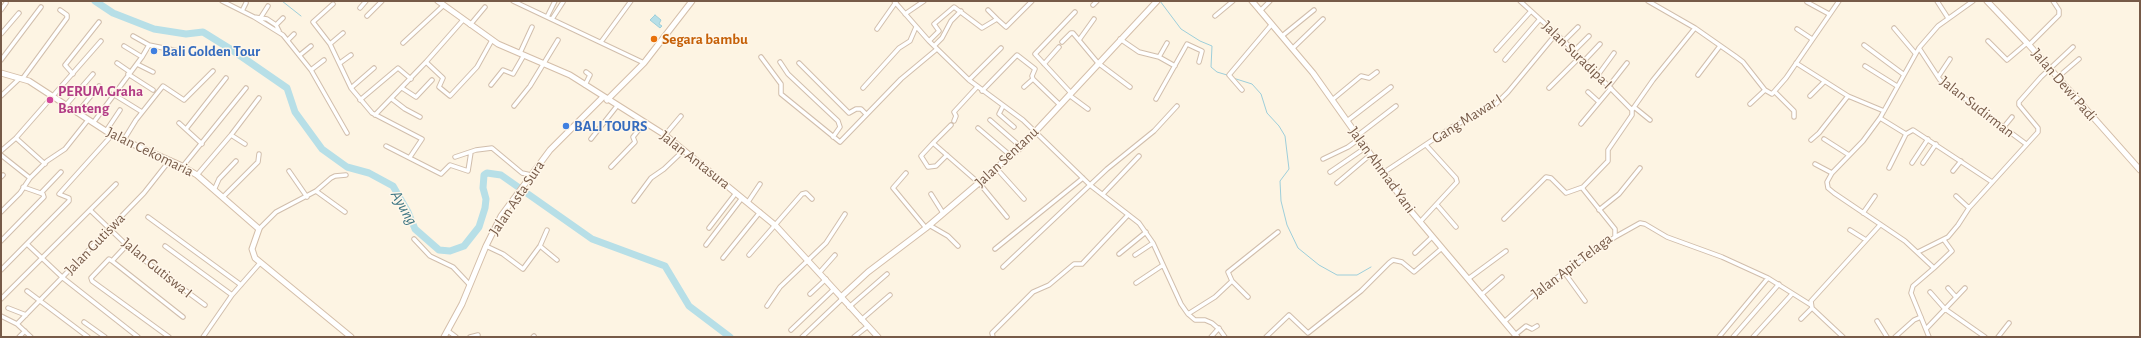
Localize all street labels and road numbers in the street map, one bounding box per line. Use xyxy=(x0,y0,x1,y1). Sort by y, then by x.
street label: Jalan Suradipa I xyxy=(1538,17,1616,93)
street label: Jalan Dewi Padi xyxy=(2028,45,2100,125)
street label: Jalan Sudirman xyxy=(1936,72,2018,142)
street label: Gang Mawar I xyxy=(1428,90,1506,148)
street label: Jalan Cekomaria xyxy=(104,123,196,181)
street label: Jalan Sentanu xyxy=(971,123,1043,191)
street label: Jalan Ahmad Yani xyxy=(1345,123,1419,217)
street label: Jalan Antasura xyxy=(656,127,734,193)
street label: Jalan Asta Sura xyxy=(485,157,549,239)
street label: Jalan Gutiswa xyxy=(61,209,129,279)
street label: Jalan Apit Telaga xyxy=(1528,230,1616,302)
street label: Jalan Gutiswa I xyxy=(118,234,196,302)

